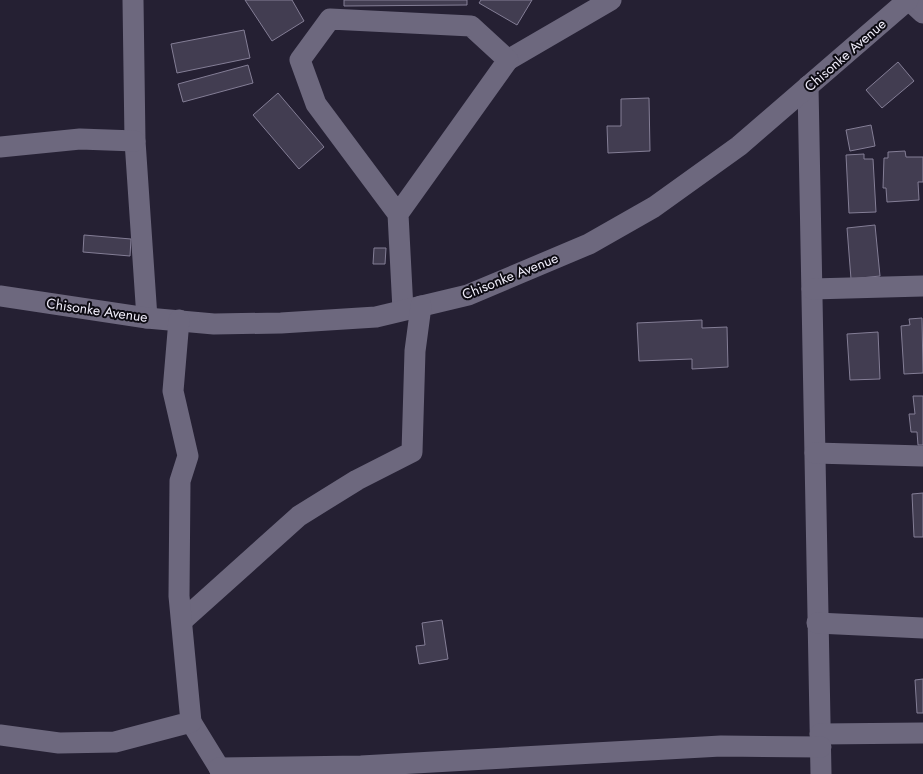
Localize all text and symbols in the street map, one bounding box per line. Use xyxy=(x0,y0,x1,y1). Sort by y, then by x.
street label: Chisonke Avenue xyxy=(800,14,890,96)
street label: Chisonke Avenue xyxy=(459,248,561,304)
street label: Chisonke Avenue xyxy=(45,293,149,327)

